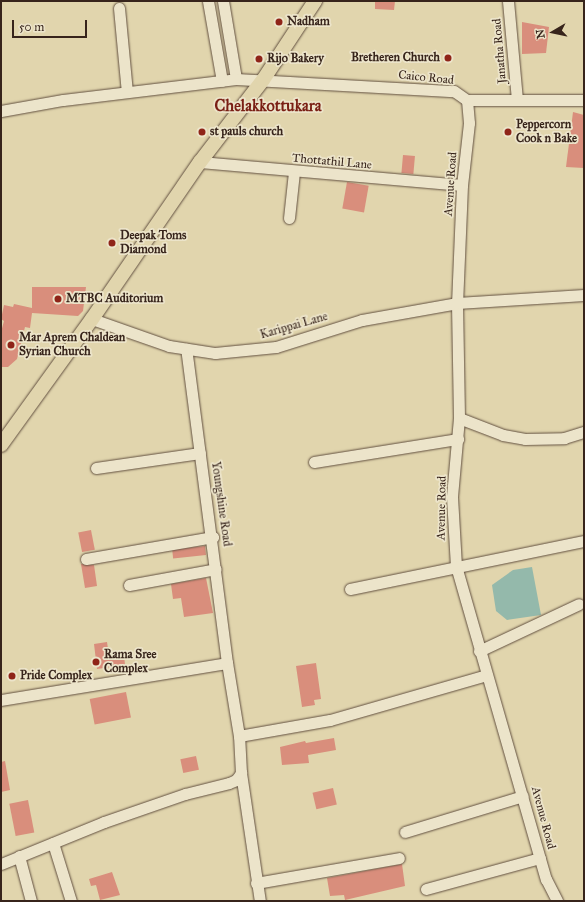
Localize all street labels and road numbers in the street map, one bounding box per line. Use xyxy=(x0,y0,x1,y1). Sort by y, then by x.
street label: Janatha Road xyxy=(490,18,510,84)
street label: Caico Road xyxy=(397,68,455,88)
street label: Thottathil Lane xyxy=(292,151,372,173)
street label: Avenue Road xyxy=(442,151,460,217)
street label: Karippai Lane xyxy=(258,309,330,343)
street label: Youngshine Road xyxy=(208,461,234,547)
street label: Avenue Road xyxy=(434,476,450,540)
street label: Avenue Road xyxy=(528,785,558,851)

